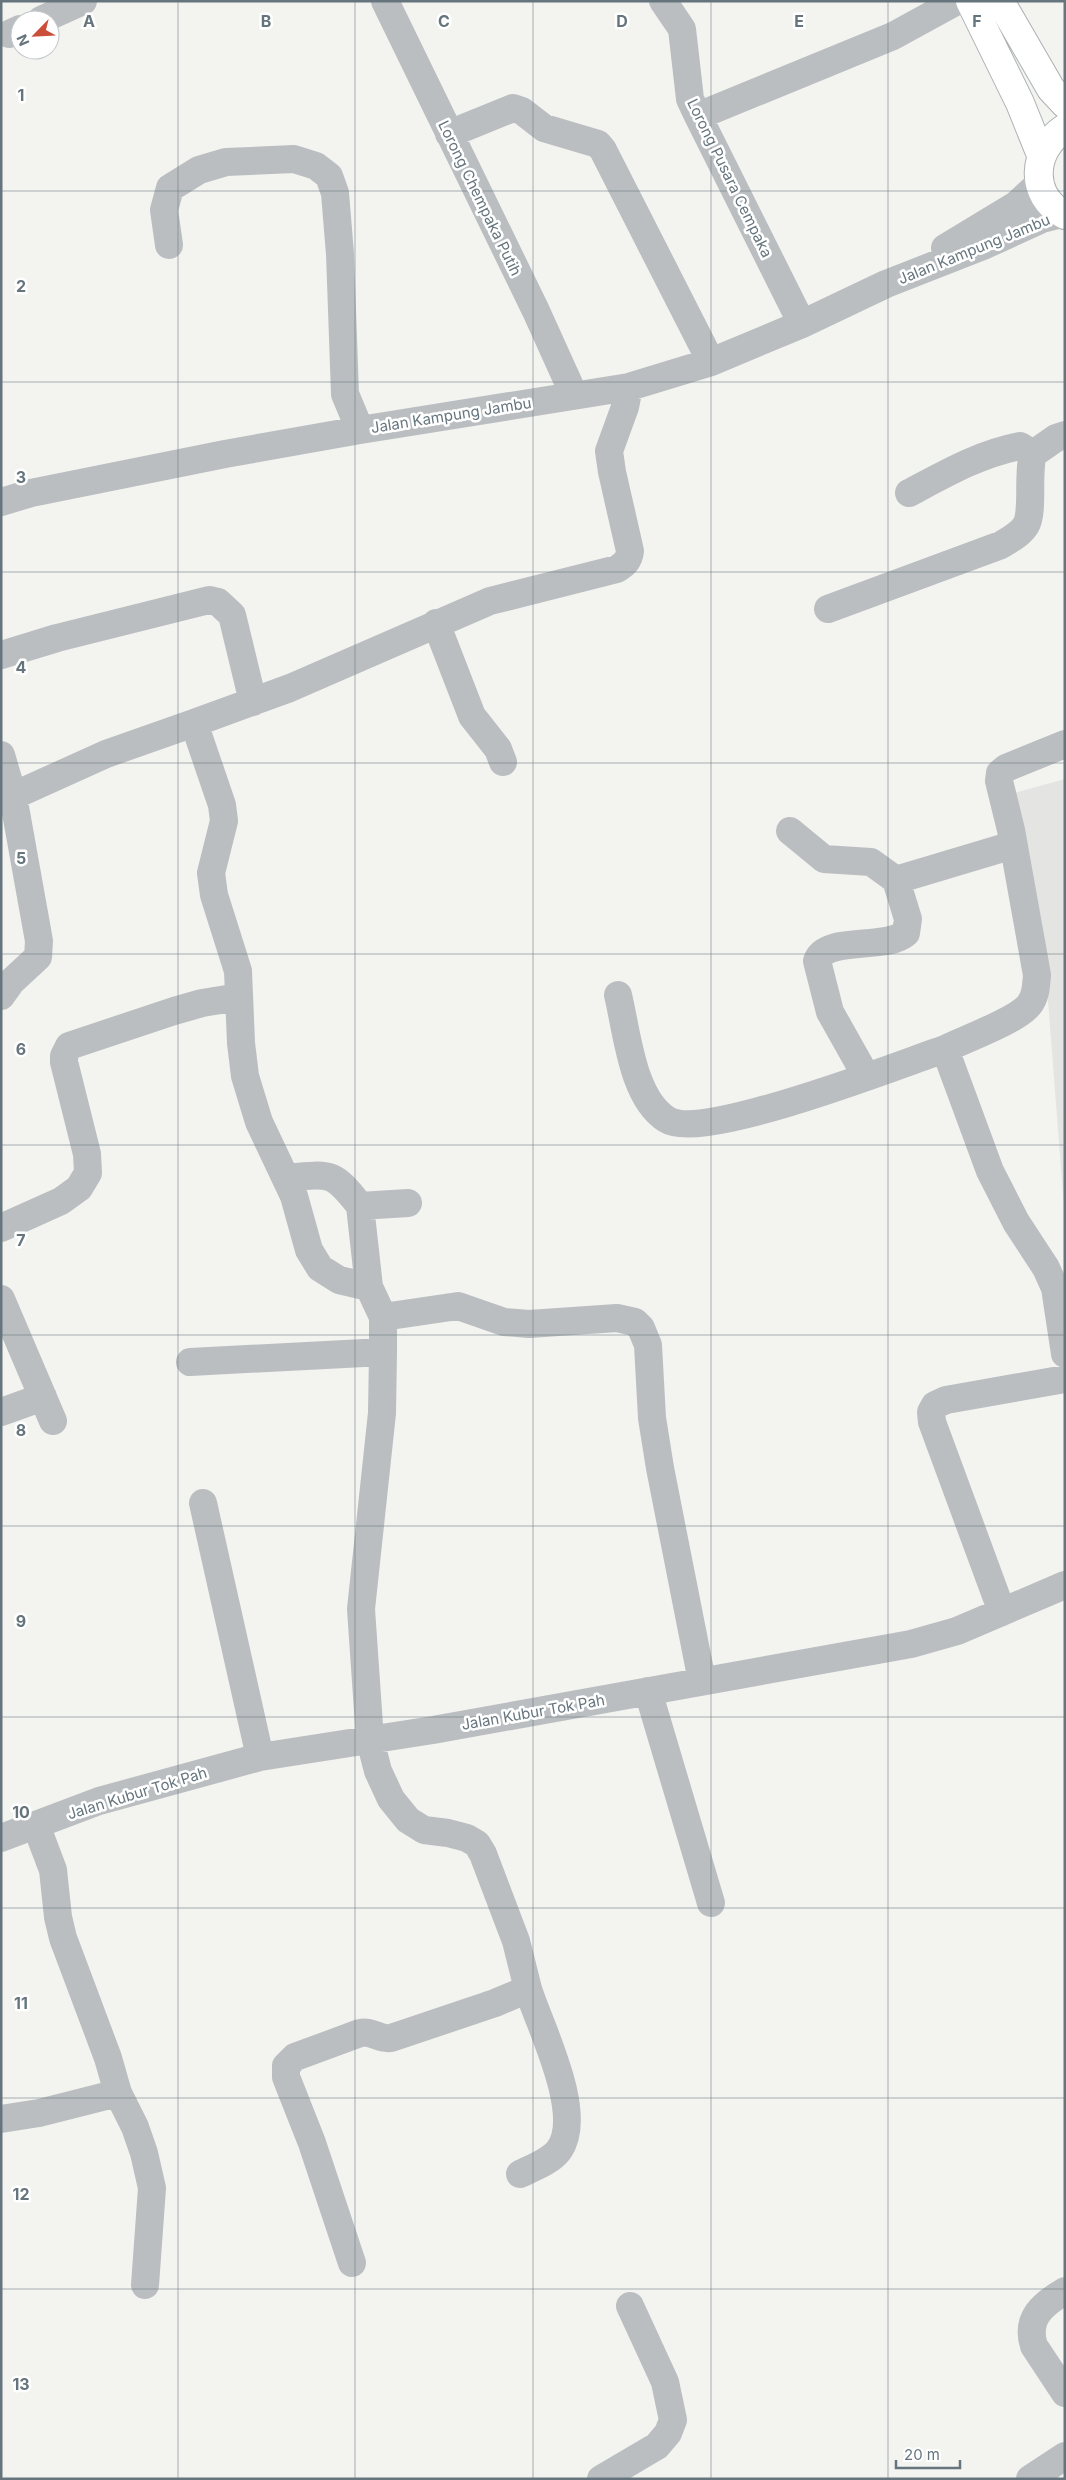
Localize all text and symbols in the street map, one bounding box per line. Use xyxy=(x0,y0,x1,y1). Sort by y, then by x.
north arrow xyxy=(10,10,60,60)
text: A xyxy=(83,11,95,31)
text: B xyxy=(261,11,271,31)
text: C xyxy=(438,11,450,31)
text: D xyxy=(616,11,628,31)
text: E xyxy=(794,11,804,31)
text: F xyxy=(972,11,982,31)
text: N xyxy=(13,32,33,49)
text: 1 xyxy=(18,85,24,105)
street label: Lorong Pusara Cempaka xyxy=(683,95,777,261)
street label: Lorong Chempaka Putih xyxy=(434,117,526,279)
street label: Jalan Kampung Jambu xyxy=(895,210,1053,288)
text: 2 xyxy=(16,276,26,296)
street label: Jalan Kampung Jambu xyxy=(369,393,533,437)
text: 3 xyxy=(16,467,26,487)
text: 4 xyxy=(16,657,27,677)
text: 5 xyxy=(16,848,26,868)
text: 6 xyxy=(16,1039,26,1059)
text: 7 xyxy=(16,1230,26,1250)
text: 8 xyxy=(16,1420,26,1440)
text: 9 xyxy=(16,1611,26,1631)
street label: Jalan Kubur Tok Pah xyxy=(460,1690,606,1734)
street label: Jalan Kubur Tok Pah xyxy=(65,1763,209,1823)
text: 10 xyxy=(12,1802,30,1822)
text: 11 xyxy=(14,1993,28,2013)
text: 12 xyxy=(13,2184,29,2204)
text: 13 xyxy=(12,2374,30,2394)
scale bar xyxy=(896,2438,960,2470)
text: 20 m xyxy=(904,2445,940,2464)

